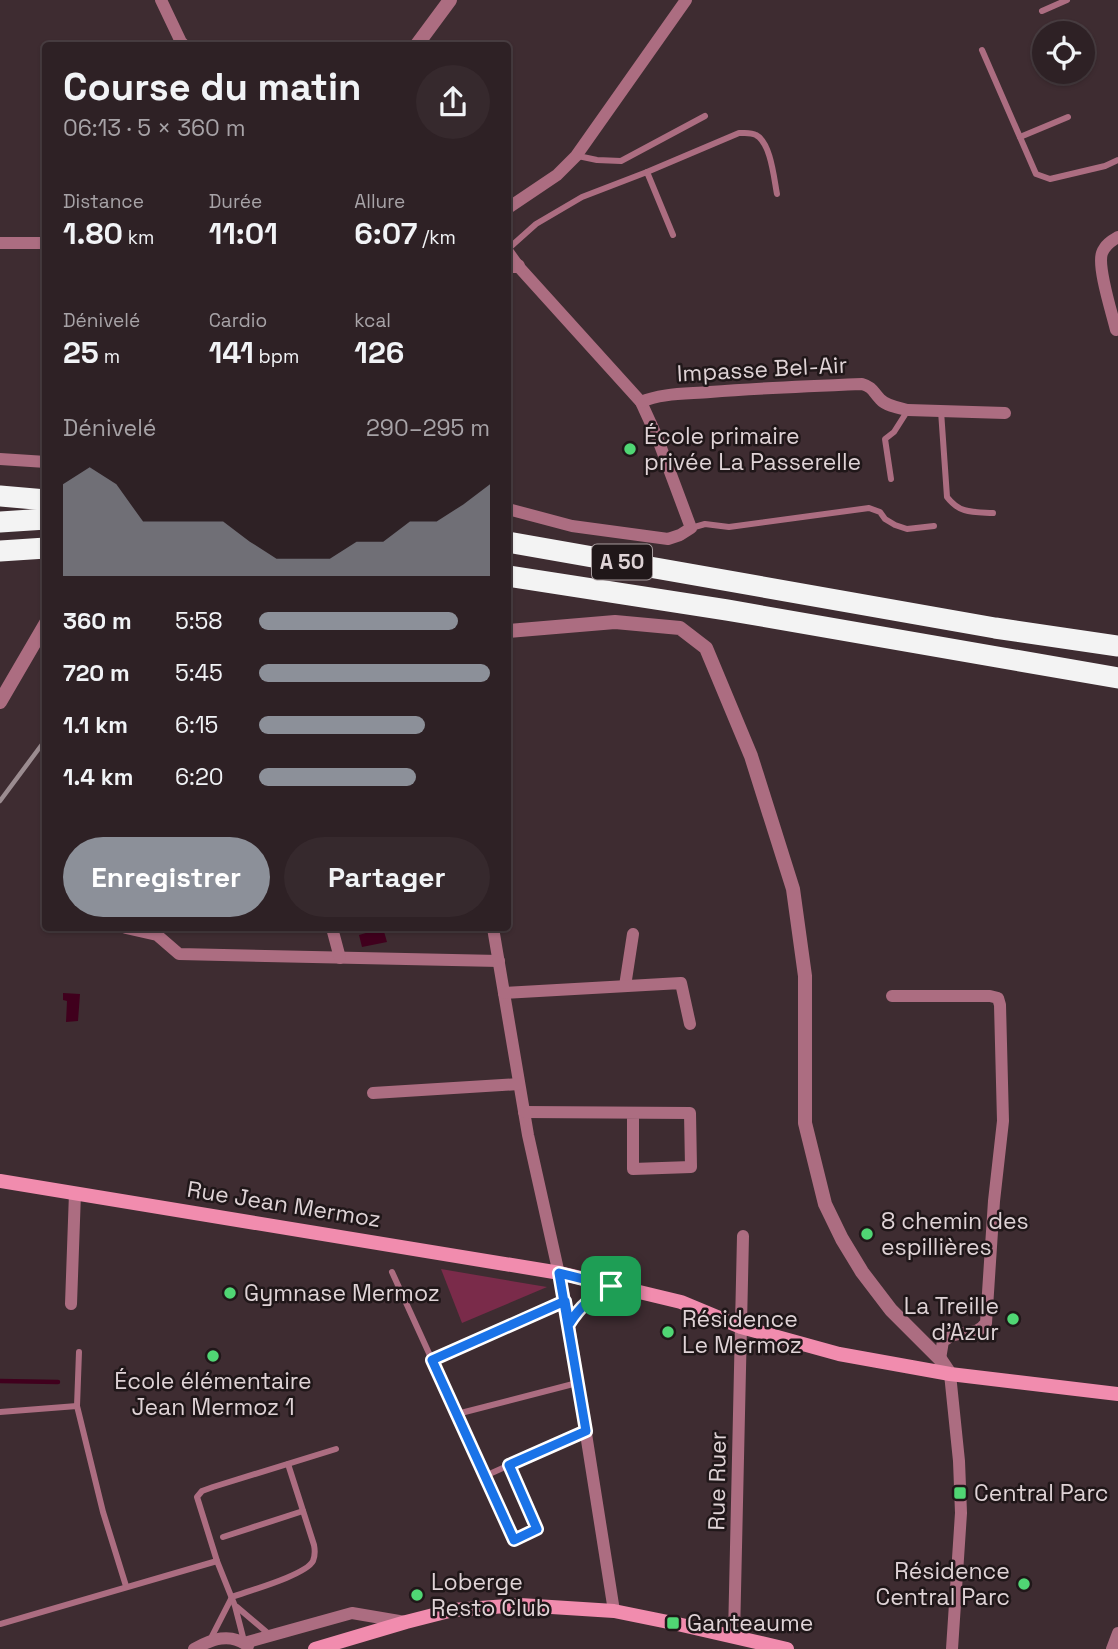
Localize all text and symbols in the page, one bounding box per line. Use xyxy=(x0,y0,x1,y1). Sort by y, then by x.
map controls xyxy=(1032,21,1095,84)
button: locate xyxy=(1032,21,1095,84)
text: Course du matin xyxy=(63,63,361,111)
button: share xyxy=(416,65,490,139)
text: 06:13 · 5 × 360 m xyxy=(63,113,246,143)
text: Distance xyxy=(63,189,144,214)
text: Durée xyxy=(209,189,262,214)
text: Allure xyxy=(354,189,405,214)
text: 1.80 xyxy=(63,214,123,253)
text: 11:01 xyxy=(209,214,278,253)
text: 6:07 xyxy=(354,214,417,253)
text: km xyxy=(123,225,154,250)
text: /km xyxy=(417,225,456,250)
text: Dénivelé xyxy=(63,308,140,333)
text: Cardio xyxy=(209,308,267,333)
text: kcal xyxy=(354,308,391,333)
text: 25 xyxy=(63,333,99,372)
text: 141 xyxy=(209,333,254,372)
text: 126 xyxy=(354,333,404,372)
text: m xyxy=(99,344,120,369)
text: bpm xyxy=(254,344,299,369)
street label: Impasse Bel-Air xyxy=(676,350,848,388)
text: Dénivelé xyxy=(63,413,156,443)
text: 290–295 m xyxy=(366,413,490,443)
place label: École primaire privée La Passerelle xyxy=(644,421,861,477)
marker: École primaire privée La Passerelle xyxy=(622,441,638,457)
road number: A 50 xyxy=(592,544,652,580)
text: 360 m xyxy=(63,606,132,636)
text: 5:58 xyxy=(175,606,223,636)
text: 720 m xyxy=(63,658,130,688)
text: 5:45 xyxy=(175,658,223,688)
text: 1.1 km xyxy=(63,710,128,740)
text: 6:15 xyxy=(175,710,218,740)
text: 1.4 km xyxy=(63,762,133,792)
text: 6:20 xyxy=(175,762,224,792)
button: Enregistrer xyxy=(63,837,270,917)
button: Partager xyxy=(284,837,490,917)
street label: Rue Jean Mermoz xyxy=(185,1174,383,1234)
place label: 8 chemin des espillières xyxy=(881,1206,1029,1262)
marker: 8 chemin des espillières xyxy=(859,1226,875,1242)
pin xyxy=(581,1256,641,1316)
icon: arrive xyxy=(592,1267,630,1305)
place label: Gymnase Mermoz xyxy=(244,1278,440,1308)
marker: Gymnase Mermoz xyxy=(222,1285,238,1301)
place label: La Treille d'Azur xyxy=(904,1291,999,1347)
place label: Résidence Le Mermoz xyxy=(682,1304,802,1360)
marker: La Treille d'Azur xyxy=(1005,1311,1021,1327)
marker: Résidence Le Mermoz xyxy=(660,1324,676,1340)
marker: École élémentaire Jean Mermoz 1 xyxy=(205,1348,221,1364)
place label: École élémentaire Jean Mermoz 1 xyxy=(114,1366,312,1422)
street label: Rue Ruer xyxy=(701,1431,733,1531)
place label: Central Parc xyxy=(974,1478,1109,1508)
marker: Central Parc xyxy=(952,1485,968,1501)
place label: Résidence Central Parc xyxy=(875,1556,1010,1612)
place label: Loberge Resto Club xyxy=(431,1567,551,1623)
marker: Résidence Central Parc xyxy=(1016,1576,1032,1592)
marker: Loberge Resto Club xyxy=(409,1587,425,1603)
place label: Ganteaume xyxy=(687,1608,813,1638)
marker: Ganteaume xyxy=(665,1615,681,1631)

